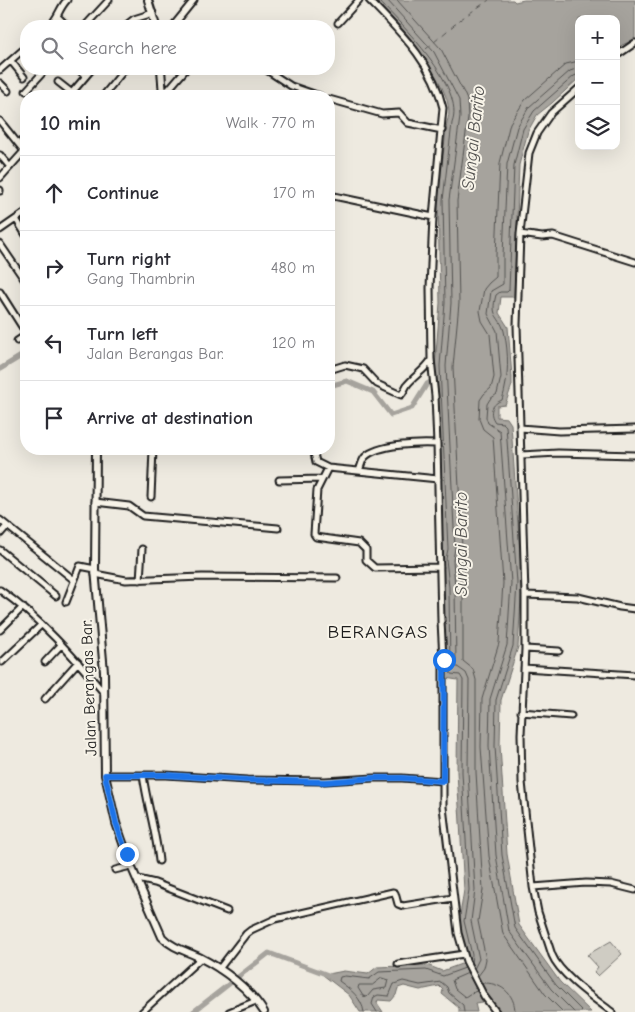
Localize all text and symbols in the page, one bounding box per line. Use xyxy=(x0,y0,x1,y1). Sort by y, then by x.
map controls xyxy=(575,15,620,150)
button: + xyxy=(575,15,620,60)
search box xyxy=(20,20,335,75)
icon: search xyxy=(38,34,66,62)
text: Search here xyxy=(78,37,177,59)
button: − xyxy=(575,60,620,105)
water label: Sungai Barito xyxy=(458,85,489,191)
button: layers xyxy=(575,105,620,150)
text: 10 min xyxy=(40,111,101,135)
text: Walk · 770 m xyxy=(226,114,315,132)
icon: ahead xyxy=(40,179,68,207)
text: Continue xyxy=(87,182,159,204)
text: 170 m xyxy=(273,184,315,202)
text: Turn right xyxy=(87,248,171,270)
icon: right xyxy=(40,254,68,282)
text: 480 m xyxy=(271,259,315,277)
text: Gang Thambrin xyxy=(87,270,195,288)
text: Turn left xyxy=(87,323,158,345)
icon: left xyxy=(40,329,68,357)
text: 120 m xyxy=(272,334,315,352)
text: Jalan Berangas Bar. xyxy=(87,345,224,363)
icon: arrive xyxy=(40,404,68,432)
text: Arrive at destination xyxy=(87,407,253,429)
water label: Sungai Barito xyxy=(451,492,472,596)
street label: Jalan Berangas Bar. xyxy=(78,619,100,757)
district label: BERANGAS xyxy=(327,621,429,643)
route start xyxy=(433,649,456,672)
route end xyxy=(116,843,139,866)

